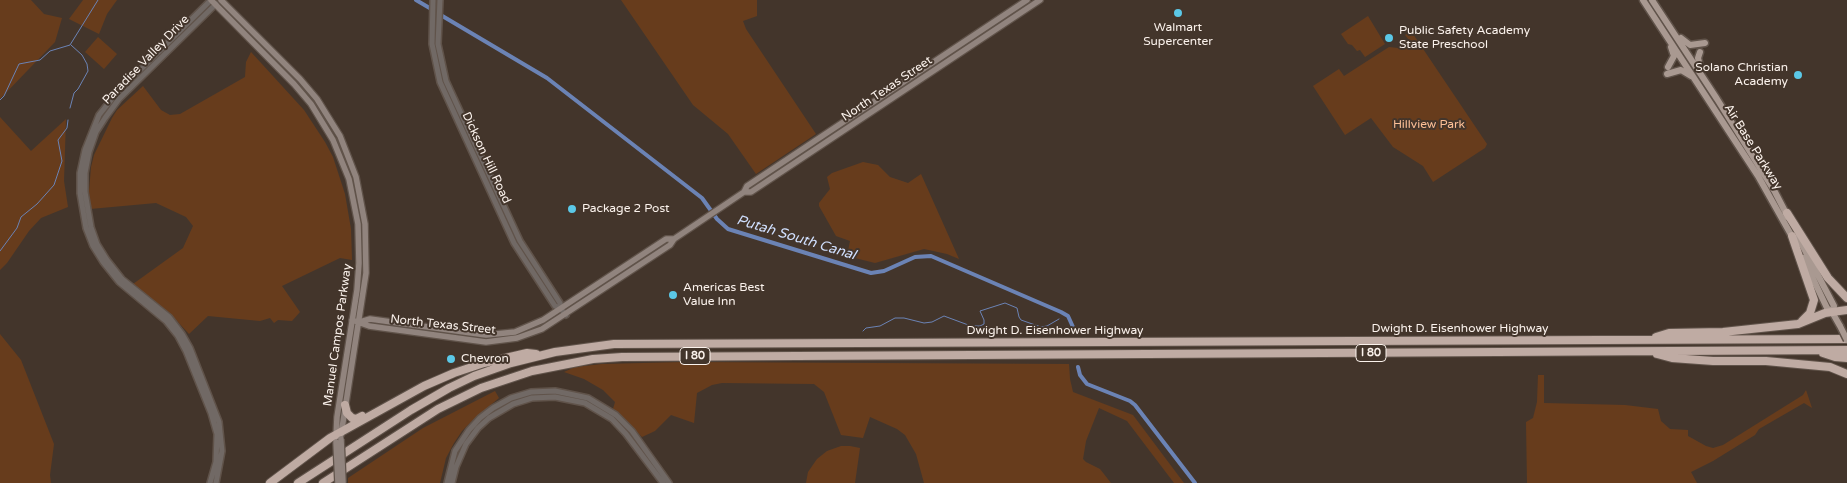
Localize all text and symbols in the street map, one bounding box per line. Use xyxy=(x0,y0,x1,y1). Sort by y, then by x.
marker: Walmart Supercenter xyxy=(1172,7,1184,19)
street label: Paradise Valley Drive xyxy=(100,12,192,108)
place label: Walmart Supercenter xyxy=(1143,21,1213,49)
place label: Public Safety Academy State Preschool xyxy=(1399,24,1530,52)
marker: Public Safety Academy State Preschool xyxy=(1383,32,1395,44)
street label: North Texas Street xyxy=(839,53,935,125)
place label: Solano Christian Academy xyxy=(1695,61,1788,89)
marker: Solano Christian Academy xyxy=(1792,69,1804,81)
street label: Air Base Parkway xyxy=(1721,101,1785,193)
street label: Dickson Hill Road xyxy=(458,110,514,206)
park label: Hillview Park xyxy=(1393,118,1465,132)
place label: Package 2 Post xyxy=(582,202,670,216)
marker: Package 2 Post xyxy=(566,203,578,215)
water label: Putah South Canal xyxy=(734,212,858,264)
street label: Manuel Campos Parkway xyxy=(321,263,355,407)
place label: Americas Best Value Inn xyxy=(683,281,765,309)
marker: Americas Best Value Inn xyxy=(667,289,679,301)
street label: North Texas Street xyxy=(390,312,496,338)
street label: Dwight D. Eisenhower Highway xyxy=(1371,322,1549,336)
street label: Dwight D. Eisenhower Highway xyxy=(966,324,1144,338)
road number: I 80 xyxy=(1356,344,1386,362)
road number: I 80 xyxy=(680,348,710,364)
place label: Chevron xyxy=(461,352,509,366)
marker: Chevron xyxy=(445,353,457,365)

